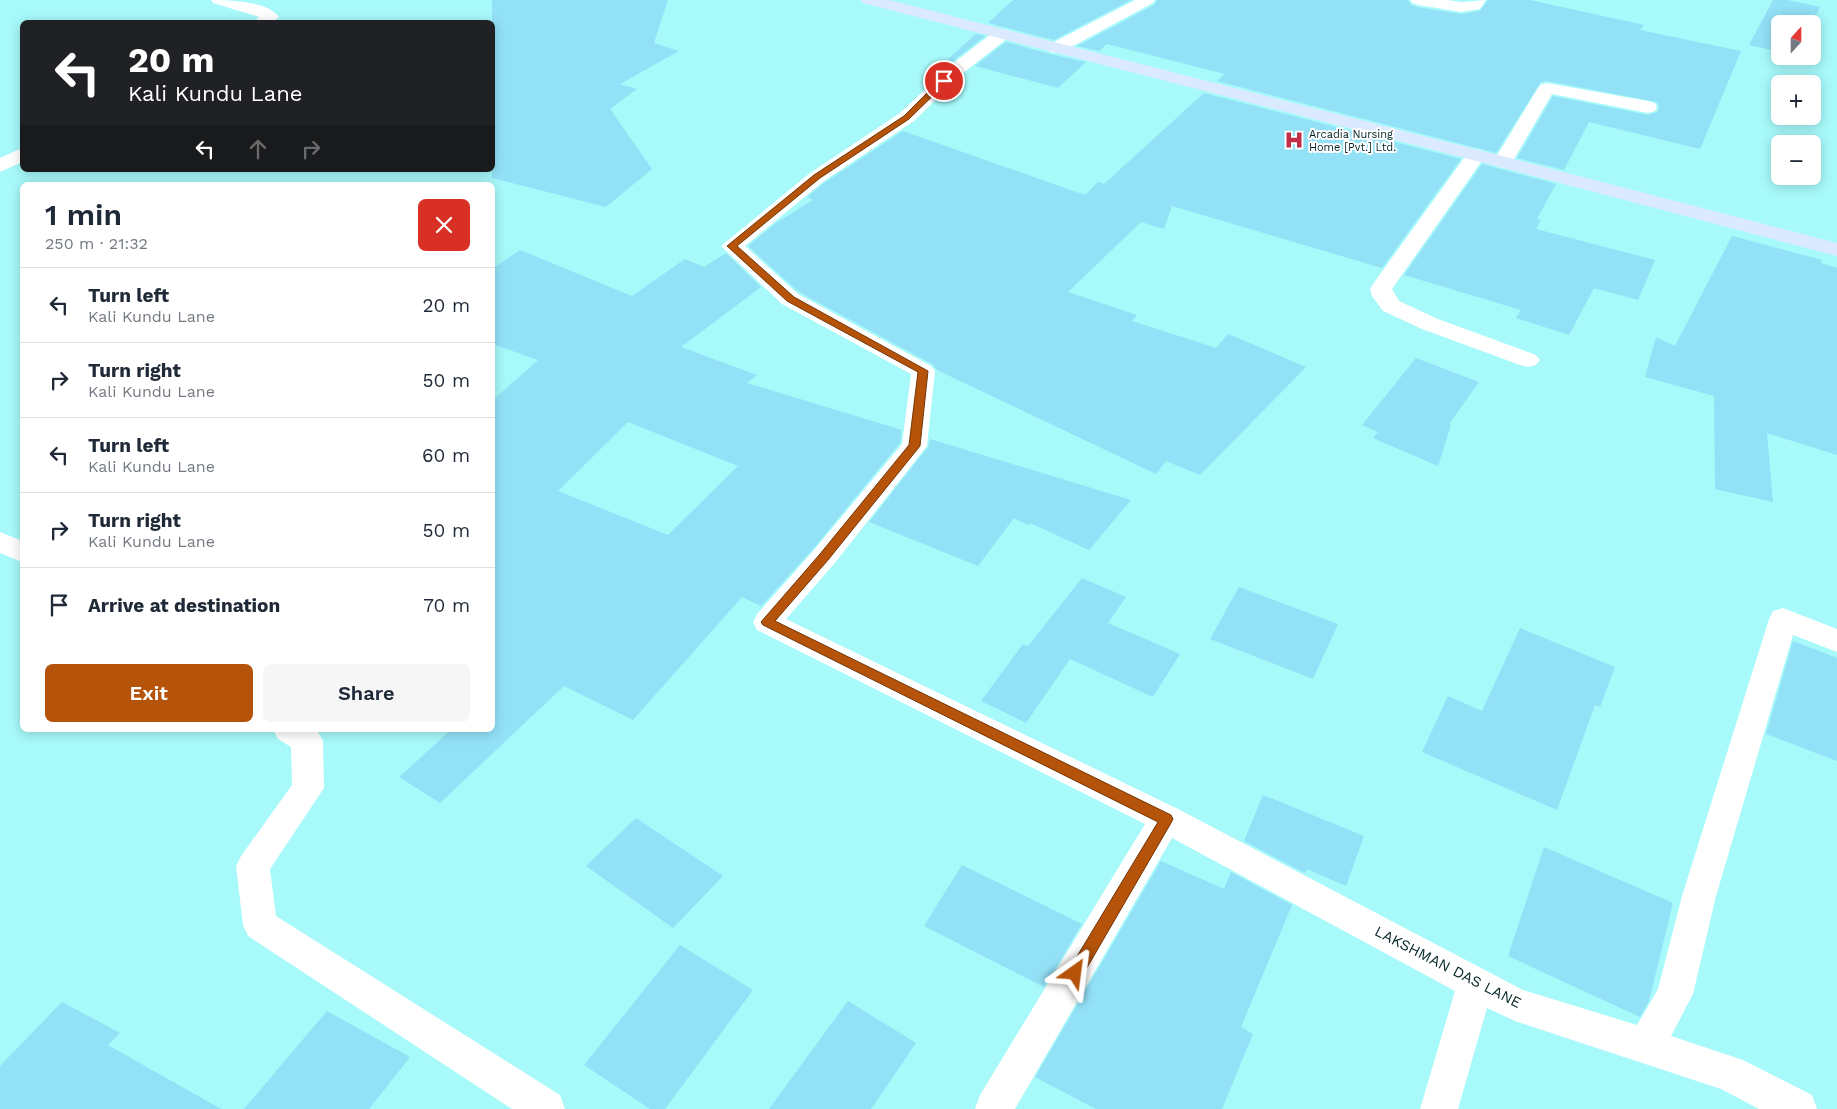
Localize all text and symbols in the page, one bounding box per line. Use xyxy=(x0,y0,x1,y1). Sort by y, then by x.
north arrow xyxy=(1771,15,1821,65)
map controls xyxy=(1771,15,1821,185)
text: 20 m xyxy=(128,39,214,81)
icon: left xyxy=(45,40,110,105)
pin xyxy=(923,60,965,102)
icon: arrive xyxy=(930,67,958,95)
button: + xyxy=(1771,75,1821,125)
text: Kali Kundu Lane xyxy=(128,81,303,106)
place label: Arcadia Nursing Home [Pvt.] Ltd. xyxy=(1309,128,1396,154)
hospital icon: Arcadia Nursing Home [Pvt.] Ltd. xyxy=(1283,129,1305,151)
icon: left xyxy=(191,135,219,163)
icon: ahead xyxy=(244,135,272,163)
icon: right xyxy=(297,135,325,163)
button: − xyxy=(1771,135,1821,185)
text: 1 min xyxy=(45,197,122,232)
button: close xyxy=(418,199,470,251)
text: 250 m · 21:32 xyxy=(45,234,148,253)
text: Turn left xyxy=(88,284,169,307)
icon: left xyxy=(45,291,73,319)
text: 20 m xyxy=(423,294,470,317)
text: Kali Kundu Lane xyxy=(88,307,215,326)
text: Turn right xyxy=(88,359,181,382)
icon: right xyxy=(45,366,73,394)
text: 50 m xyxy=(423,369,470,392)
text: Kali Kundu Lane xyxy=(88,382,215,401)
text: Turn left xyxy=(88,434,169,457)
icon: left xyxy=(45,441,73,469)
text: 60 m xyxy=(422,444,470,467)
text: Kali Kundu Lane xyxy=(88,457,215,476)
text: Turn right xyxy=(88,509,181,532)
icon: right xyxy=(45,516,73,544)
text: 50 m xyxy=(423,519,470,542)
text: Kali Kundu Lane xyxy=(88,532,215,551)
icon: arrive xyxy=(45,591,73,619)
text: Arrive at destination xyxy=(88,594,280,617)
text: 70 m xyxy=(423,594,470,617)
button: Exit xyxy=(45,664,253,722)
button: Share xyxy=(263,664,470,722)
street label: LAKSHMAN DAS LANE xyxy=(1372,922,1524,1012)
position arrow xyxy=(1048,946,1100,998)

